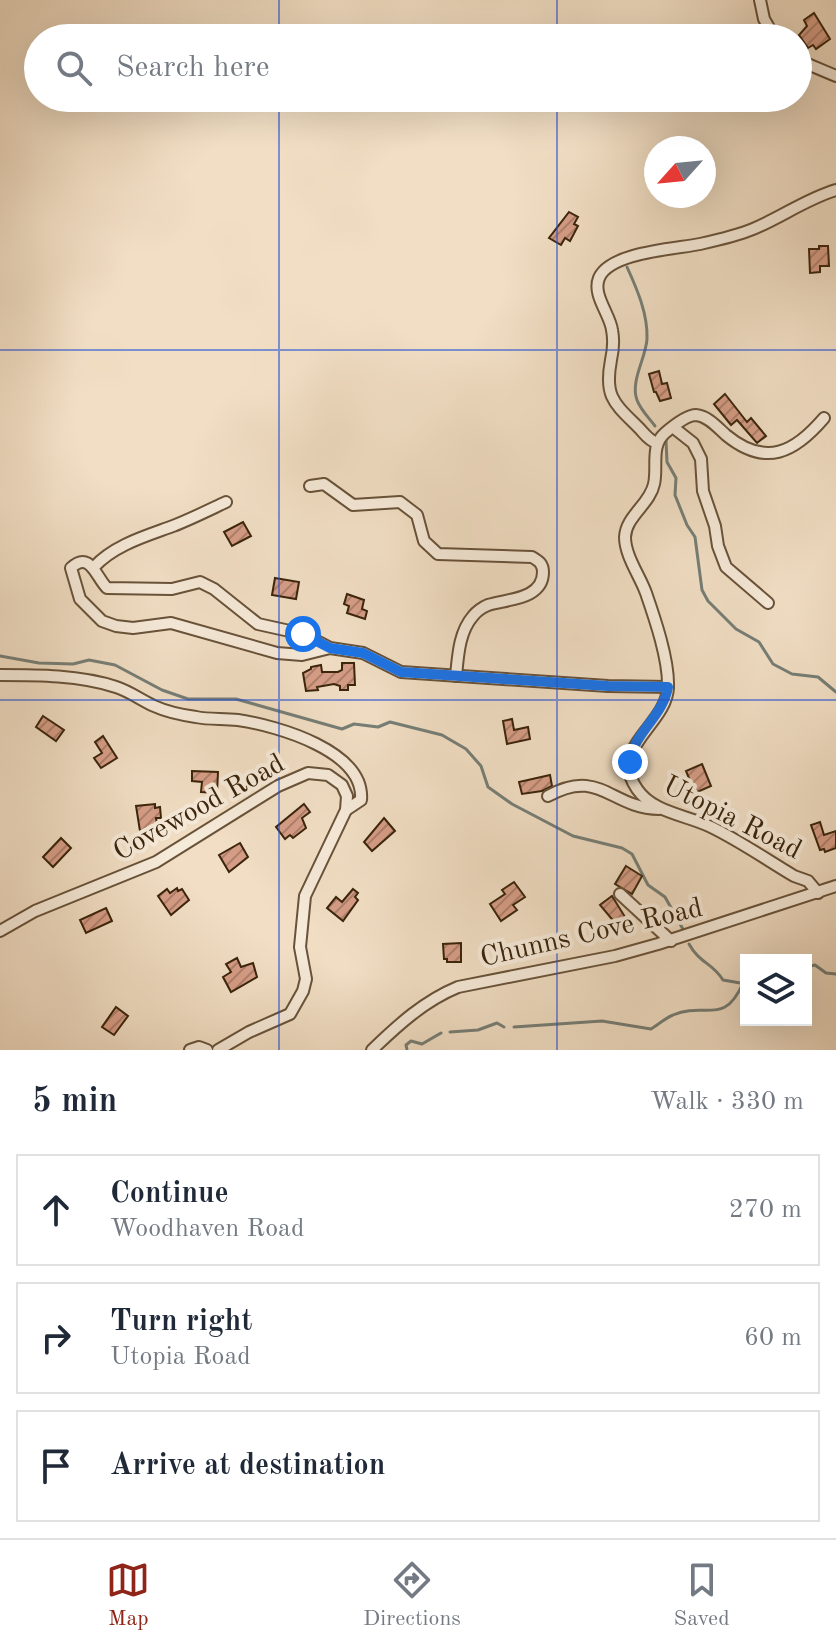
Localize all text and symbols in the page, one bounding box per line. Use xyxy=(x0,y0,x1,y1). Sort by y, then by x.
search box xyxy=(24,24,812,112)
icon: search xyxy=(52,46,96,90)
text: Search here xyxy=(116,53,270,83)
north arrow xyxy=(644,136,716,208)
route start xyxy=(285,616,321,652)
route end xyxy=(612,744,648,780)
street label: Covewood Road xyxy=(109,750,290,867)
street label: Utopia Road xyxy=(658,772,806,866)
street label: Chunns Cove Road xyxy=(478,895,706,973)
map controls xyxy=(740,954,812,1026)
button: layers xyxy=(740,954,812,1026)
text: 5 min xyxy=(32,1085,117,1119)
text: Walk · 330 m xyxy=(650,1089,804,1115)
text: Continue xyxy=(110,1179,229,1209)
icon: ahead xyxy=(34,1188,78,1232)
text: 270 m xyxy=(729,1197,802,1223)
text: Woodhaven Road xyxy=(110,1216,305,1242)
text: Turn right xyxy=(110,1307,252,1337)
icon: right xyxy=(34,1316,78,1360)
text: 60 m xyxy=(744,1325,802,1351)
text: Utopia Road xyxy=(110,1344,251,1370)
icon: arrive xyxy=(34,1444,78,1488)
text: Arrive at destination xyxy=(110,1451,385,1481)
tab: Map xyxy=(106,1558,150,1633)
tab: Directions xyxy=(363,1558,461,1633)
tab: Saved xyxy=(674,1558,730,1633)

